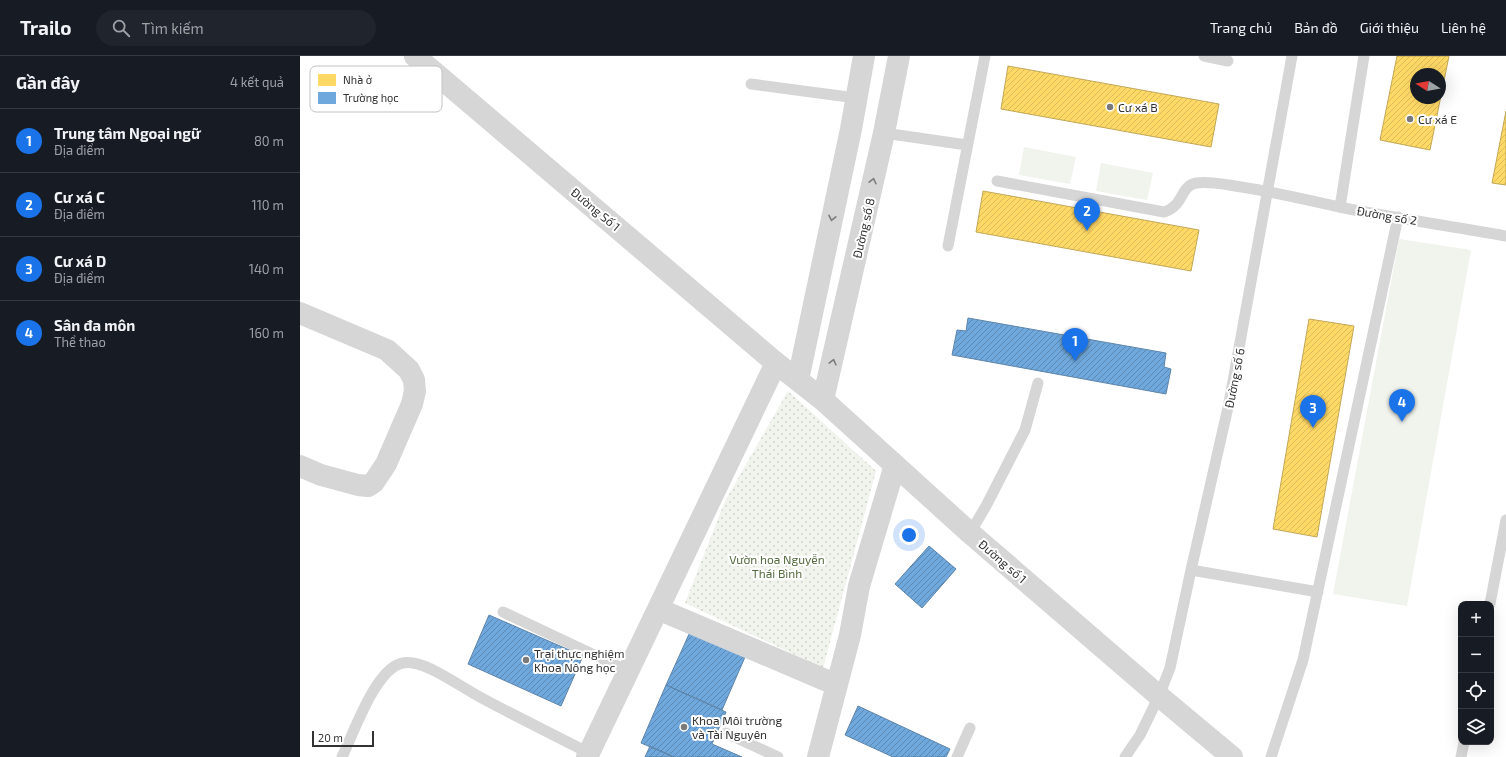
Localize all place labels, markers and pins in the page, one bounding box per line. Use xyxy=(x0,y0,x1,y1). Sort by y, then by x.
place label: Cư xá B xyxy=(1118,100,1158,114)
marker: Cư xá B xyxy=(1105,102,1115,112)
place label: Cư xá E xyxy=(1418,112,1457,126)
marker: Cư xá E xyxy=(1405,114,1415,124)
pin: 2 xyxy=(1074,198,1100,231)
pin: 1 xyxy=(1062,328,1088,361)
pin: 4 xyxy=(1389,389,1415,422)
pin: 3 xyxy=(1300,395,1326,428)
place label: Trại thực nghiệm Khoa Nông học xyxy=(534,646,625,675)
marker: Trại thực nghiệm Khoa Nông học xyxy=(521,655,531,665)
place label: Khoa Môi trường và Tài Nguyên xyxy=(692,713,782,741)
marker: Khoa Môi trường và Tài Nguyên xyxy=(679,722,689,732)

